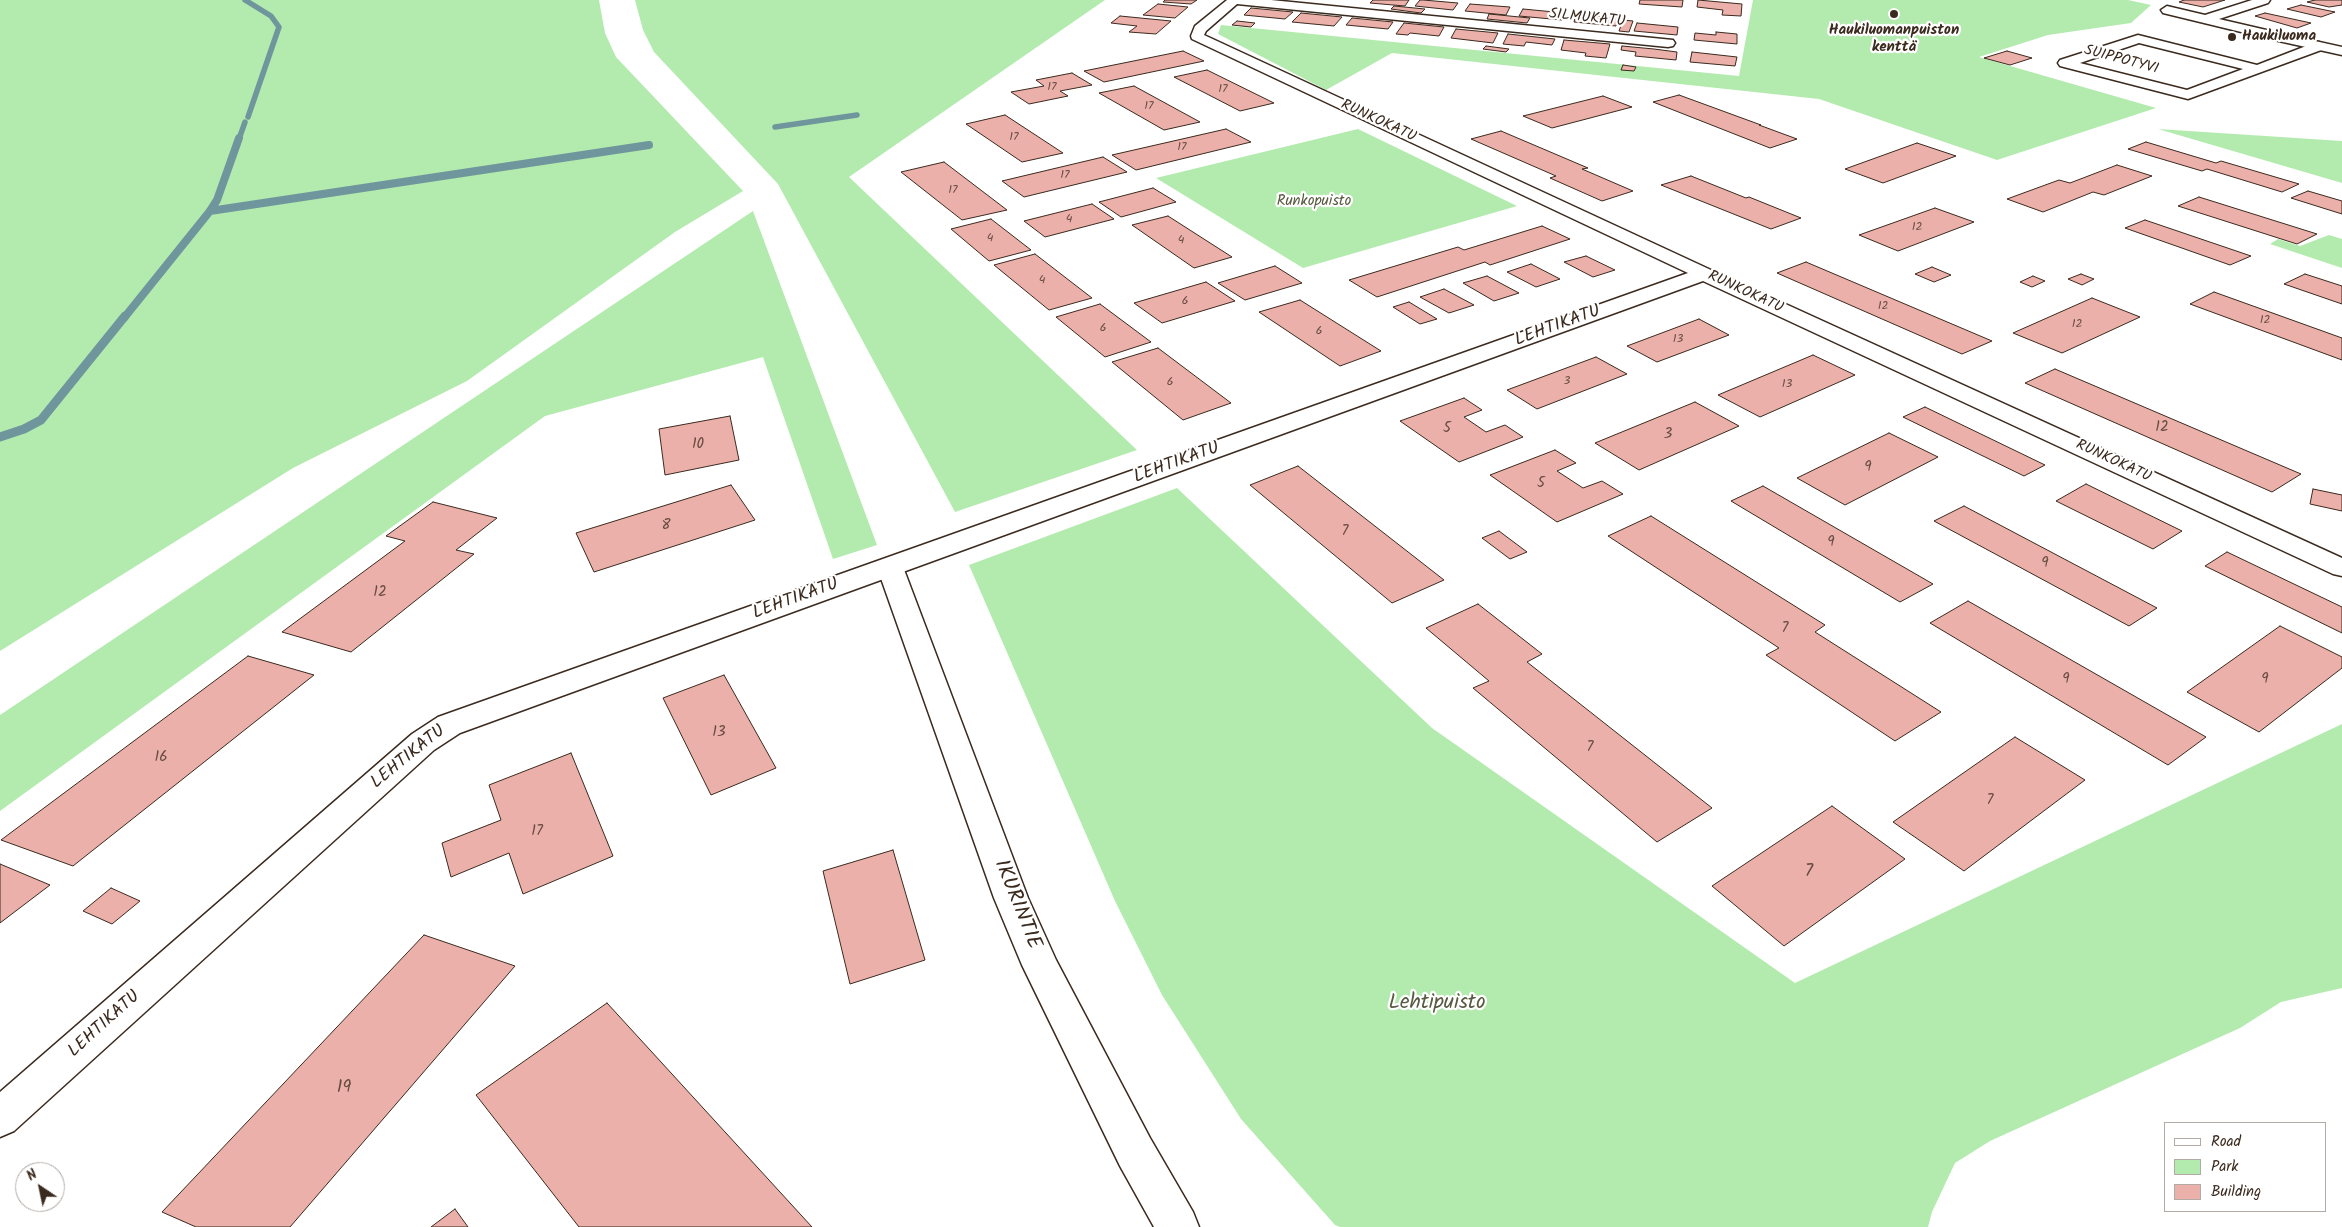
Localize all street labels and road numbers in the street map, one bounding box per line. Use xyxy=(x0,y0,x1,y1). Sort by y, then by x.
street label: SILMUKATU xyxy=(1548,6,1626,32)
street label: SUIPPOTYVI xyxy=(2082,42,2160,80)
street label: RUNKOKATU xyxy=(1338,97,1418,147)
street label: RUNKOKATU xyxy=(1705,268,1785,318)
street label: LEHTIKATU xyxy=(1512,302,1604,352)
street label: RUNKOKATU xyxy=(2073,437,2153,487)
street label: LEHTIKATU xyxy=(1131,439,1223,489)
street label: LEHTIKATU xyxy=(750,575,842,625)
street label: LEHTIKATU xyxy=(367,721,451,795)
street label: IKURINTIE xyxy=(987,856,1045,954)
street label: LEHTIKATU xyxy=(64,987,146,1063)

